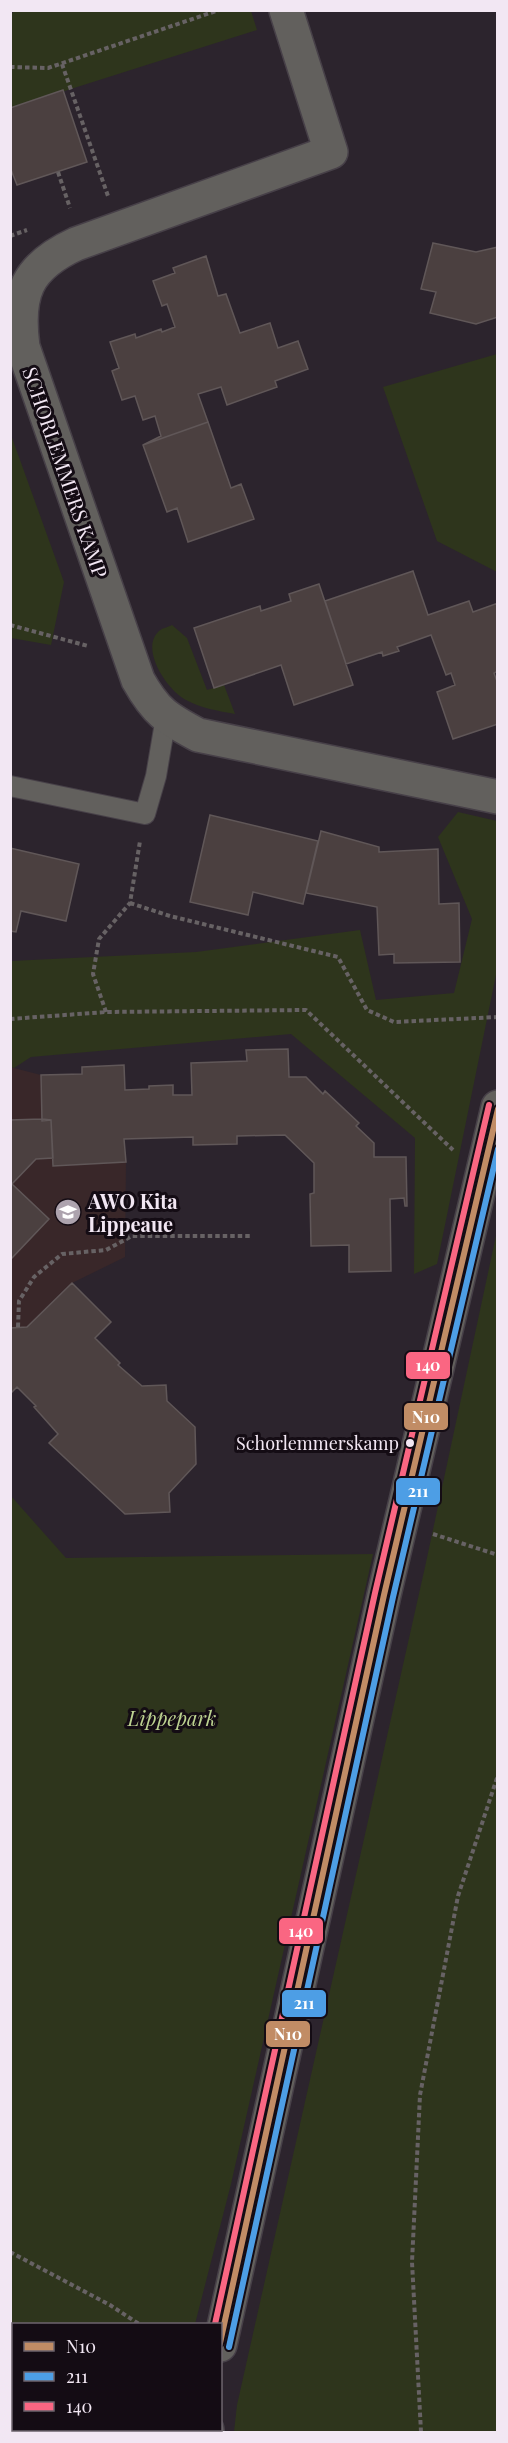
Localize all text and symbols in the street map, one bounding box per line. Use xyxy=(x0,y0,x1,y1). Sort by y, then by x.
street label: SCHORLEMMERS KAMP xyxy=(17,363,115,581)
place label: AWO Kita Lippeaue xyxy=(87,1187,178,1237)
school or university icon: AWO Kita Lippeaue xyxy=(53,1197,83,1227)
line badge: 140 xyxy=(405,1351,451,1380)
text: 140 xyxy=(416,1354,440,1375)
line badge: N10 xyxy=(403,1402,449,1431)
text: N10 xyxy=(412,1406,440,1427)
place label: Schorlemmerskamp xyxy=(236,1431,399,1455)
marker: Schorlemmerskamp xyxy=(404,1437,416,1449)
line badge: 211 xyxy=(395,1477,441,1506)
text: 211 xyxy=(408,1480,428,1501)
park label: Lippepark xyxy=(127,1704,216,1731)
line badge: 140 xyxy=(278,1917,324,1945)
text: 140 xyxy=(289,1920,313,1941)
line badge: 211 xyxy=(281,1989,327,2018)
text: 211 xyxy=(294,1992,314,2013)
line badge: N10 xyxy=(265,2020,311,2048)
text: N10 xyxy=(274,2023,302,2044)
legend xyxy=(12,2323,222,2431)
text: N10 xyxy=(66,2334,96,2358)
text: 211 xyxy=(66,2364,88,2388)
text: 140 xyxy=(66,2394,92,2418)

